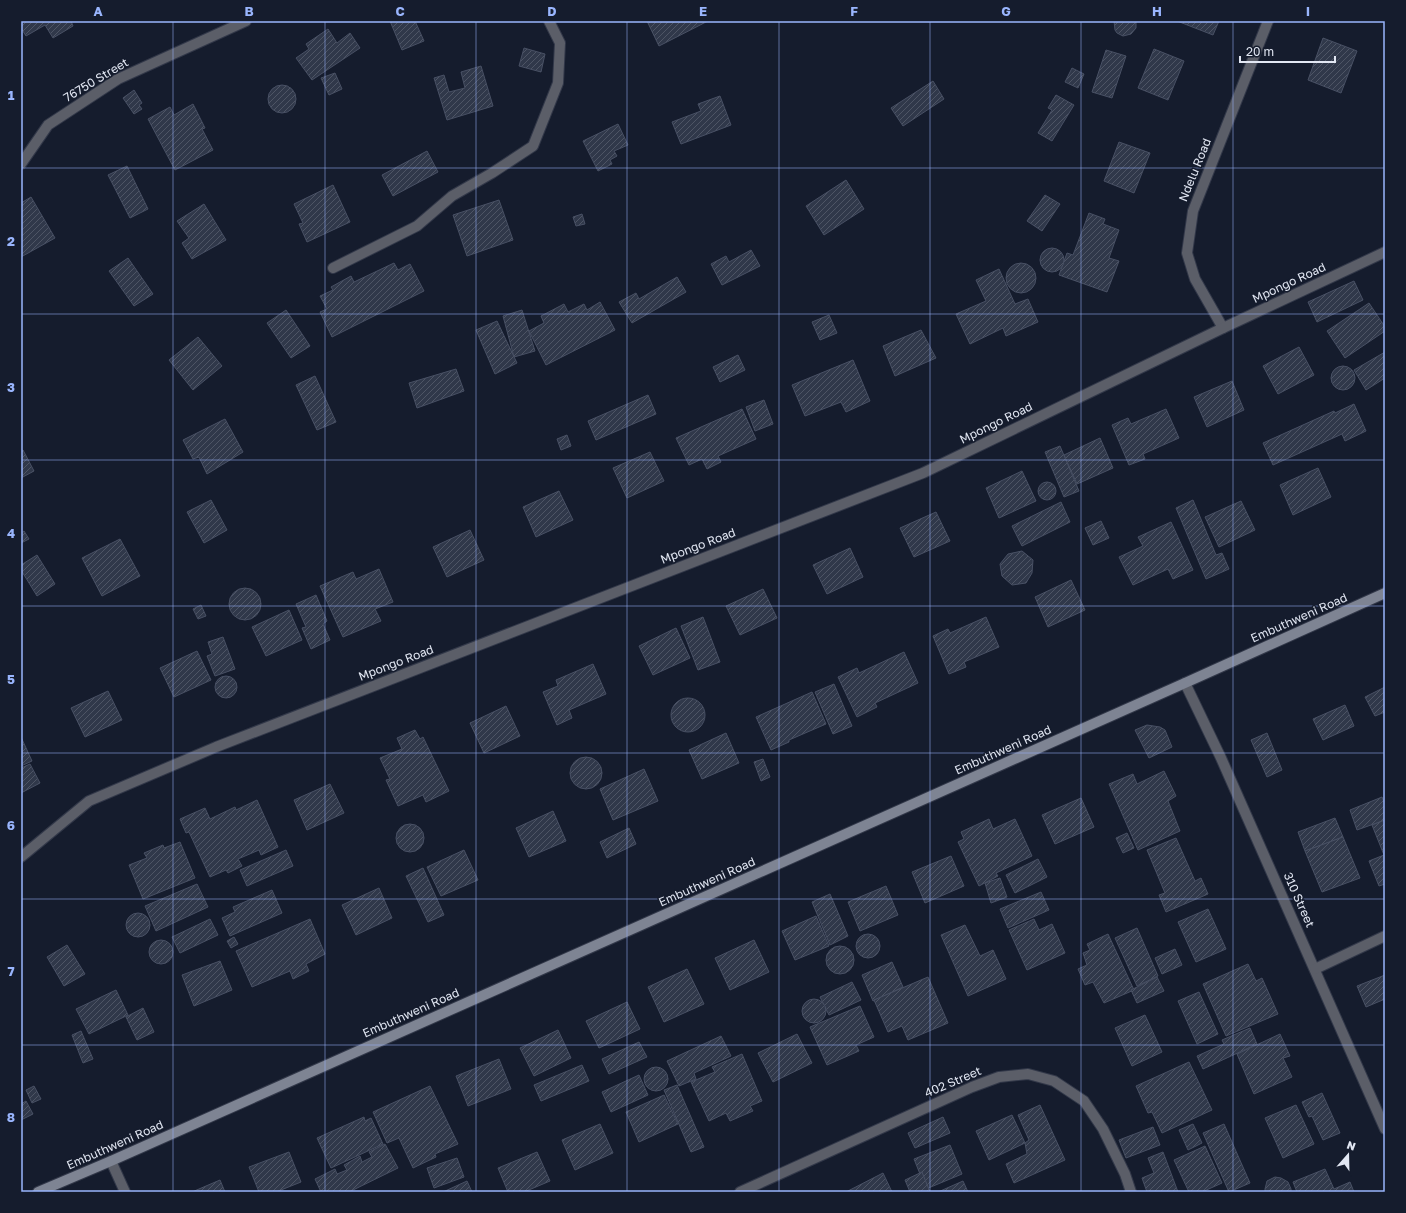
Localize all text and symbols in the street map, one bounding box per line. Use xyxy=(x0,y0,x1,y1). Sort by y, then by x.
text: A xyxy=(93,3,103,19)
text: B xyxy=(244,3,254,19)
text: C xyxy=(395,3,405,19)
text: D xyxy=(547,3,557,19)
text: E xyxy=(699,3,707,19)
text: F xyxy=(850,3,858,19)
text: G xyxy=(1001,3,1011,19)
text: H xyxy=(1152,3,1162,19)
text: I xyxy=(1306,3,1310,19)
scale bar xyxy=(1240,38,1335,64)
text: 20 m xyxy=(1246,44,1274,59)
street label: 76750 Street xyxy=(61,54,131,105)
text: 1 xyxy=(8,87,15,103)
street label: Ndelu Road xyxy=(1175,136,1214,204)
text: 2 xyxy=(7,233,15,249)
street label: Mpongo Road xyxy=(1250,259,1328,306)
text: 3 xyxy=(7,379,15,395)
street label: Mpongo Road xyxy=(957,398,1035,447)
street label: Mpongo Road xyxy=(658,524,738,567)
text: 4 xyxy=(7,525,15,541)
street label: Embuthweni Road xyxy=(1248,590,1349,646)
street label: Mpongo Road xyxy=(356,641,436,684)
text: 5 xyxy=(7,671,15,687)
street label: Embuthweni Road xyxy=(952,722,1053,778)
text: 6 xyxy=(7,817,15,833)
street label: Embuthweni Road xyxy=(656,854,757,910)
street label: 310 Street xyxy=(1281,870,1318,930)
text: 7 xyxy=(7,963,15,979)
street label: Embuthweni Road xyxy=(360,985,461,1041)
street label: 402 Street xyxy=(922,1063,984,1100)
text: 8 xyxy=(7,1109,15,1125)
street label: Embuthweni Road xyxy=(64,1117,165,1173)
north arrow xyxy=(1328,1135,1368,1175)
text: N xyxy=(1345,1138,1358,1153)

